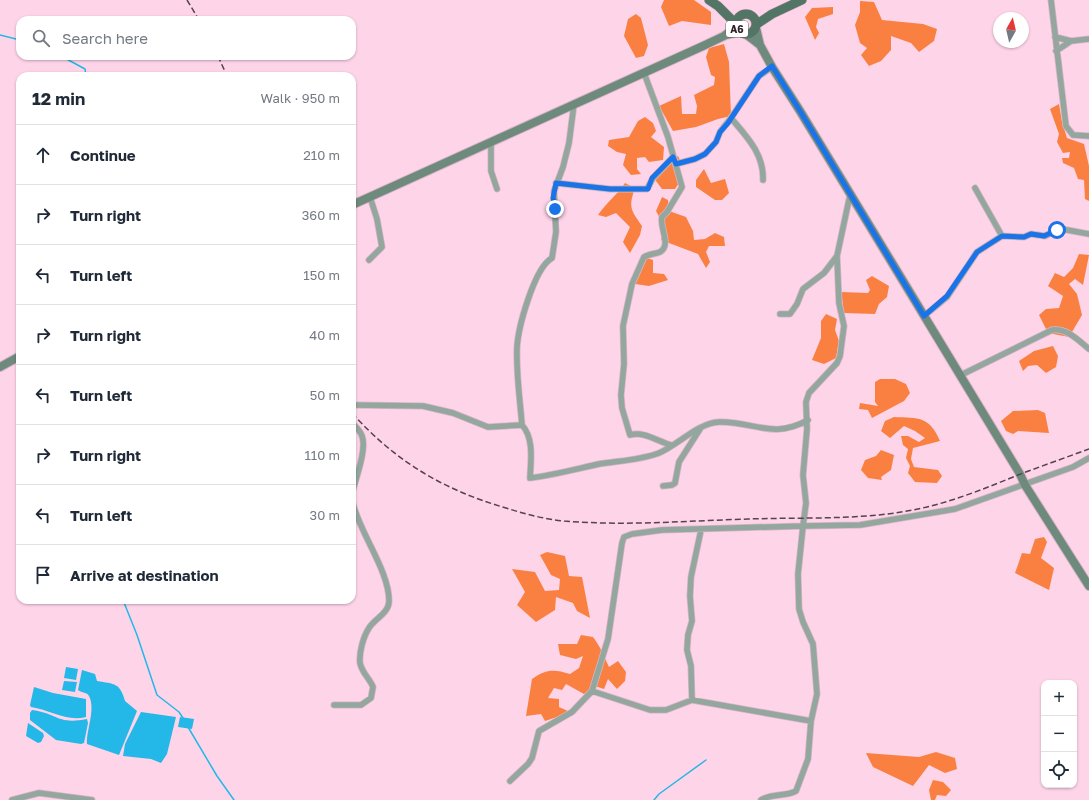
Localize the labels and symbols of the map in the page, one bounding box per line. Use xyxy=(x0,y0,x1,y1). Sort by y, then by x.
north arrow xyxy=(993,12,1029,48)
road number: A6 xyxy=(726,21,748,37)
route end xyxy=(546,200,564,218)
route start xyxy=(1048,221,1066,239)

